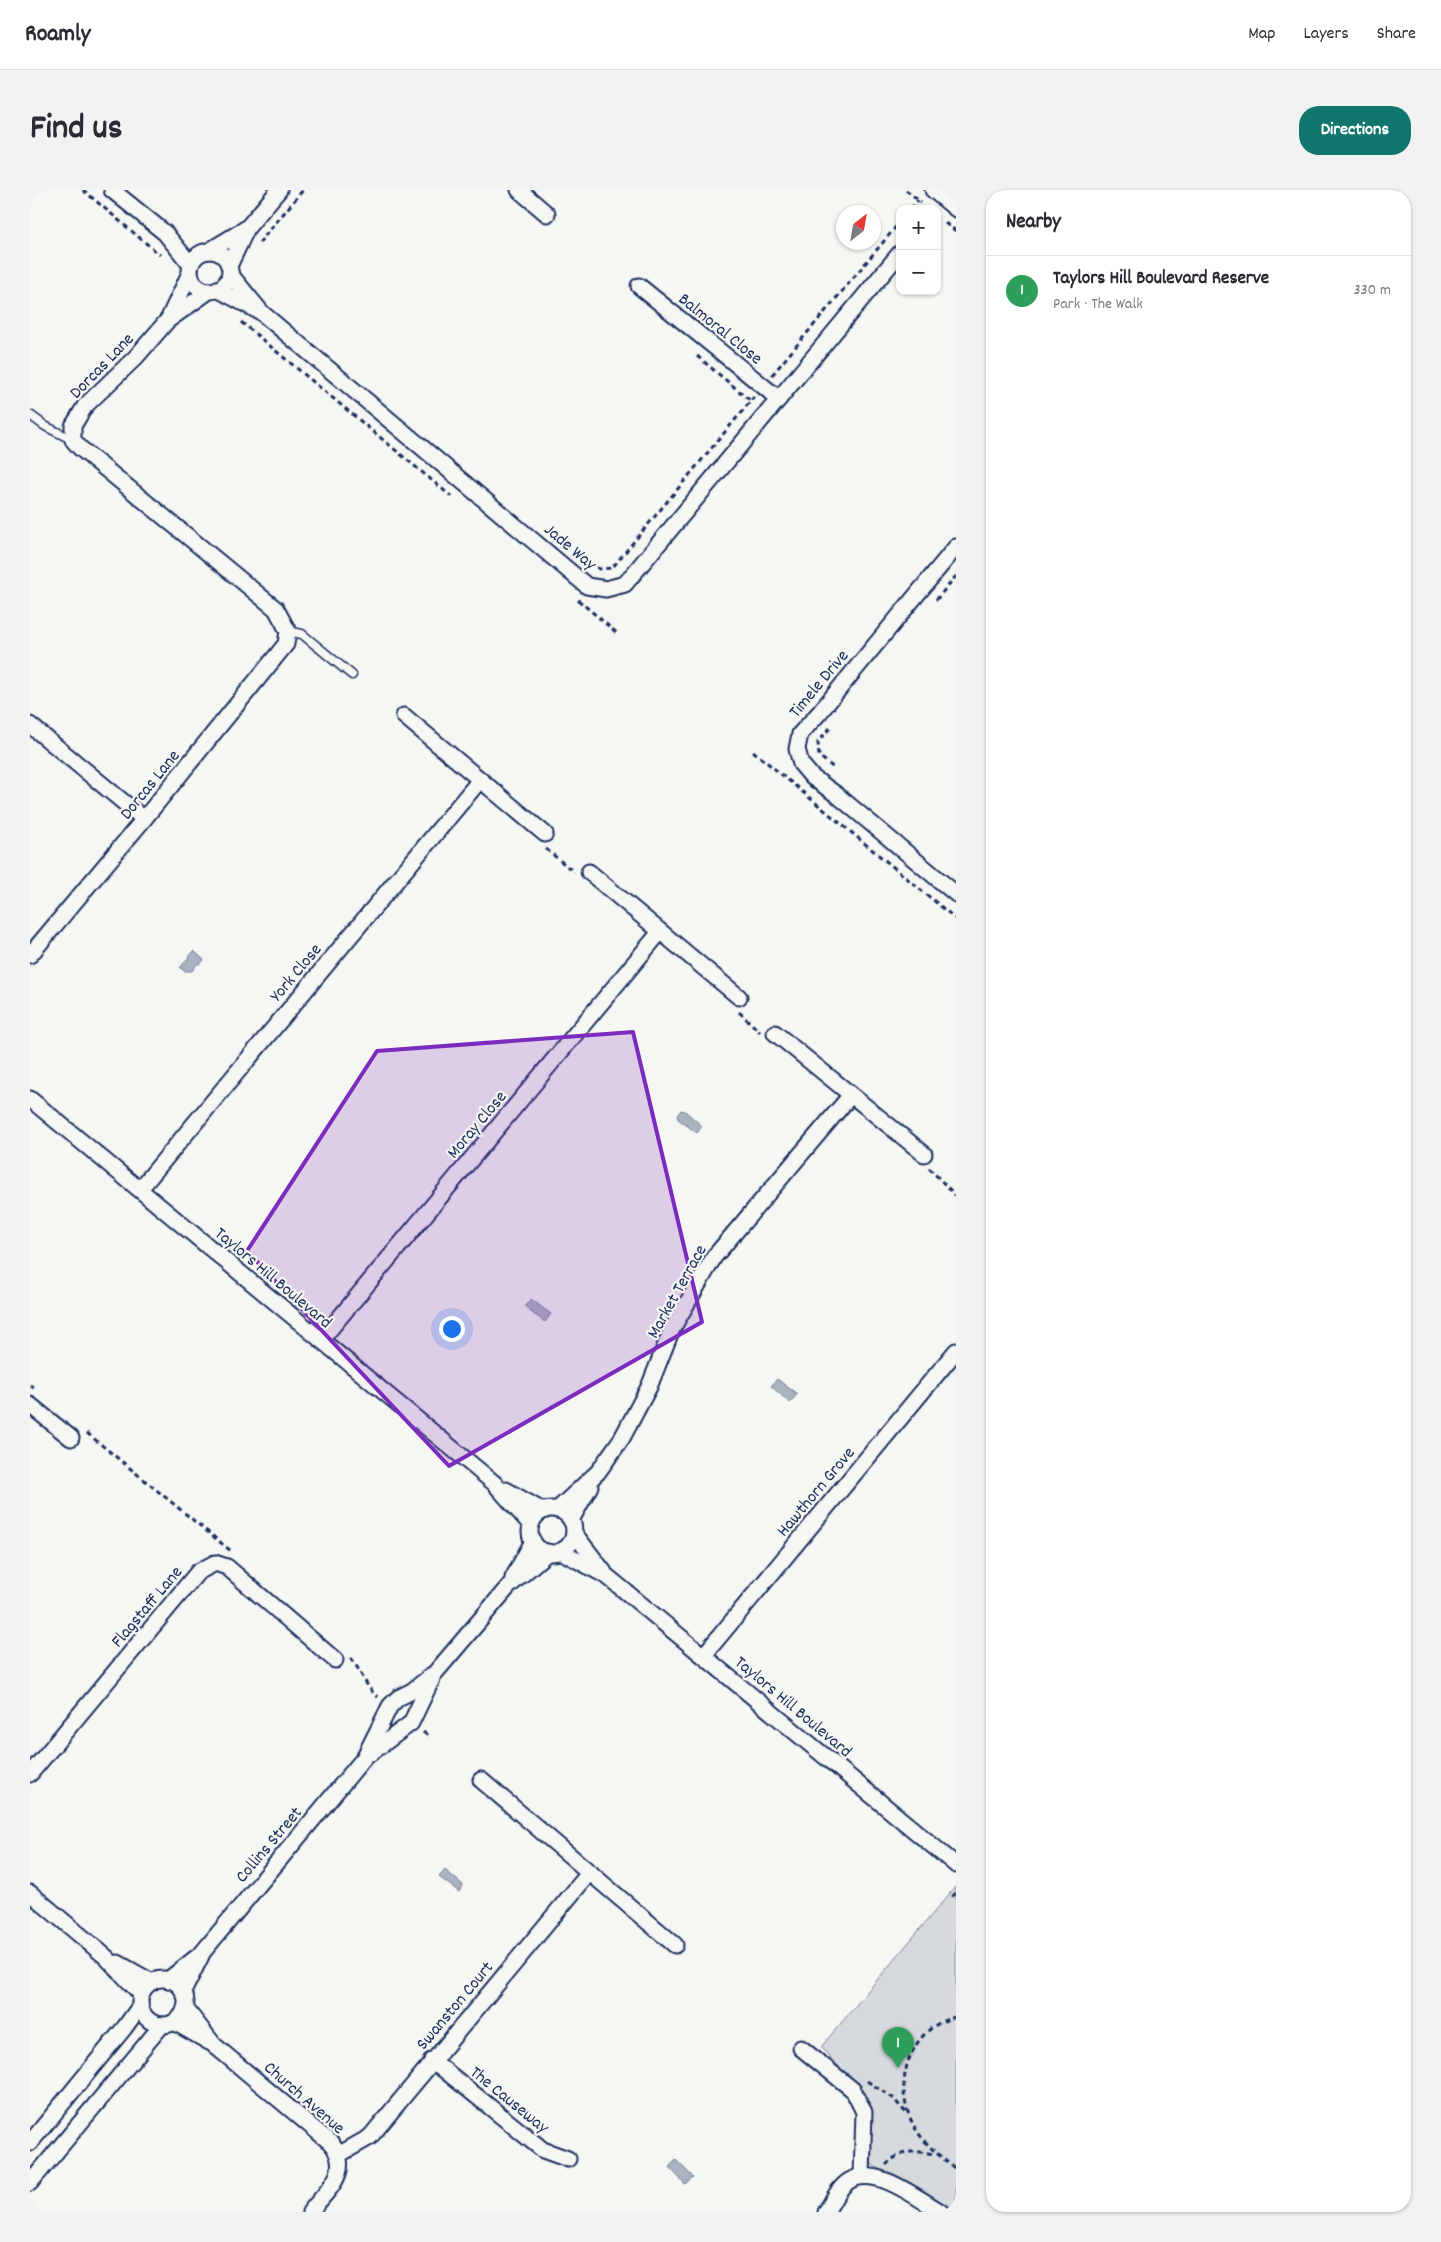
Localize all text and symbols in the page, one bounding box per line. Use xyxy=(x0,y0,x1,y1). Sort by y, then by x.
text: Roamly xyxy=(25,18,91,52)
text: Map xyxy=(1248,22,1275,47)
text: Layers xyxy=(1303,22,1349,47)
text: Share xyxy=(1377,22,1416,47)
text: Find us xyxy=(30,105,122,155)
button: Directions xyxy=(1299,106,1411,155)
north arrow xyxy=(836,205,881,250)
map controls xyxy=(896,205,941,295)
button: + xyxy=(896,205,941,250)
text: Nearby xyxy=(1006,208,1061,238)
button: − xyxy=(896,250,941,295)
text: Taylors Hill Boulevard Reserve xyxy=(1053,266,1269,293)
text: 1 xyxy=(1020,279,1024,302)
text: 330 m xyxy=(1353,279,1391,302)
street label: Balmoral Close xyxy=(672,288,767,372)
text: Park · The Walk xyxy=(1053,293,1143,316)
street label: Dorcas Lane xyxy=(65,328,141,405)
street label: Jade Way xyxy=(538,519,602,578)
street label: Timele Drive xyxy=(784,645,856,724)
street label: Dorcas Lane xyxy=(115,745,187,826)
street label: York Close xyxy=(265,939,329,1008)
street label: Moray Close xyxy=(442,1086,514,1165)
street label: Taylors Hill Boulevard xyxy=(208,1222,336,1336)
street label: Market Terrace xyxy=(642,1241,714,1344)
your location xyxy=(439,1316,465,1342)
street label: Hawthorn Grove xyxy=(772,1442,862,1543)
street label: Flagstaff Lane xyxy=(106,1561,190,1654)
street label: Taylors Hill Boulevard xyxy=(728,1651,856,1765)
street label: Collins Street xyxy=(231,1802,309,1889)
street label: Swanston Court xyxy=(411,1957,501,2056)
pin: 1 xyxy=(882,2027,914,2068)
street label: Church Avenue xyxy=(257,2057,350,2141)
street label: The Causeway xyxy=(463,2061,554,2141)

